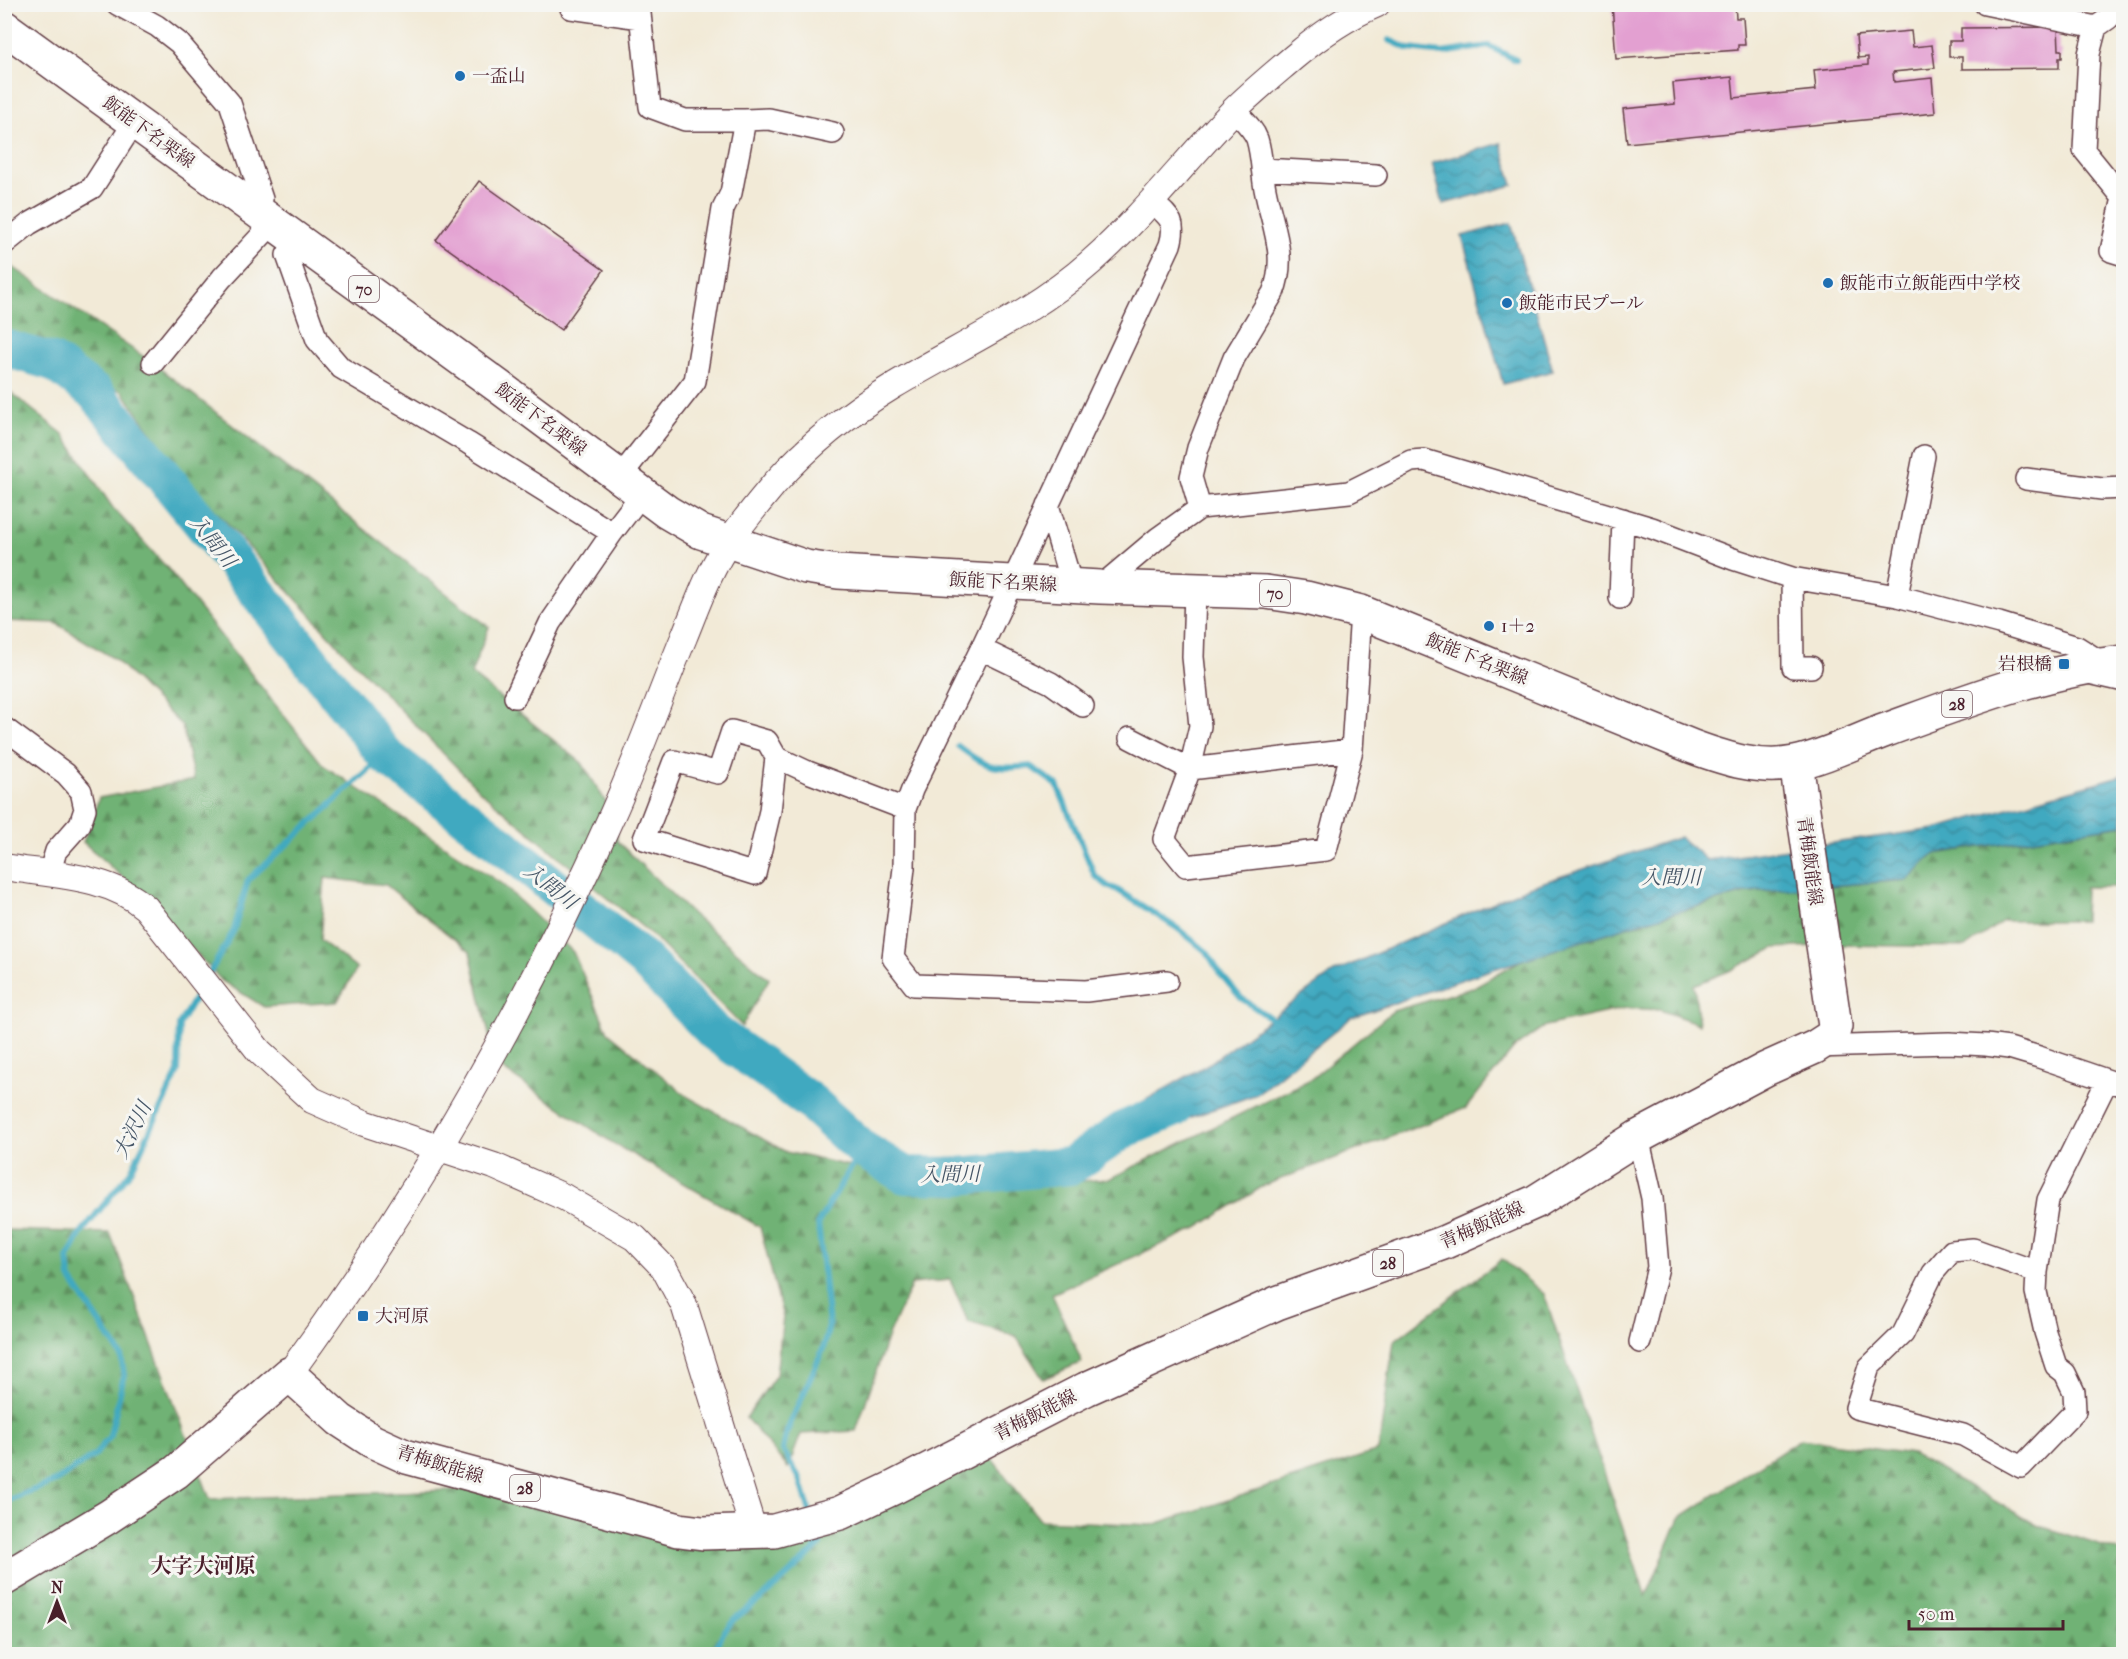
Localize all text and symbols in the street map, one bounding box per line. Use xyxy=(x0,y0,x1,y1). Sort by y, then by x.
place label: 一盃山 xyxy=(472,66,526,87)
marker: 一盃山 xyxy=(453,69,467,83)
street label: 飯能下名栗線 xyxy=(99,92,199,173)
place label: 飯能市立飯能西中学校 xyxy=(1840,273,2020,294)
road number: 70 xyxy=(349,276,379,302)
marker: 飯能市立飯能西中学校 xyxy=(1821,276,1835,290)
place label: 飯能市民プール xyxy=(1519,293,1644,314)
marker: 飯能市民プール xyxy=(1500,296,1514,310)
street label: 飯能下名栗線 xyxy=(491,379,590,460)
water label: 入間川 xyxy=(185,511,242,573)
street label: 飯能下名栗線 xyxy=(948,569,1057,596)
road number: 70 xyxy=(1260,580,1290,606)
place label: 1＋2 xyxy=(1501,616,1535,637)
marker: 1＋2 xyxy=(1482,619,1496,633)
street label: 飯能下名栗線 xyxy=(1423,629,1531,689)
place label: 岩根橋 xyxy=(1998,654,2052,675)
marker: 岩根橋 xyxy=(2057,657,2071,671)
road number: 28 xyxy=(1942,691,1972,717)
street label: 青梅飯能線 xyxy=(1793,815,1826,907)
water label: 入間川 xyxy=(520,859,583,915)
water label: 入間川 xyxy=(1641,866,1703,889)
water label: 大沢川 xyxy=(109,1096,157,1162)
water label: 入間川 xyxy=(920,1162,982,1187)
street label: 青梅飯能線 xyxy=(1437,1198,1528,1253)
road number: 28 xyxy=(1373,1250,1403,1276)
place label: 大河原 xyxy=(375,1306,429,1327)
marker: 大河原 xyxy=(356,1309,370,1323)
street label: 青梅飯能線 xyxy=(990,1386,1080,1445)
street label: 青梅飯能線 xyxy=(394,1441,486,1488)
road number: 28 xyxy=(510,1475,540,1501)
district label: 大字大河原 xyxy=(151,1554,256,1578)
north arrow xyxy=(27,1572,87,1632)
text: N xyxy=(51,1578,64,1597)
scale bar xyxy=(1909,1593,2064,1631)
text: 50 m xyxy=(1918,1604,1955,1625)

